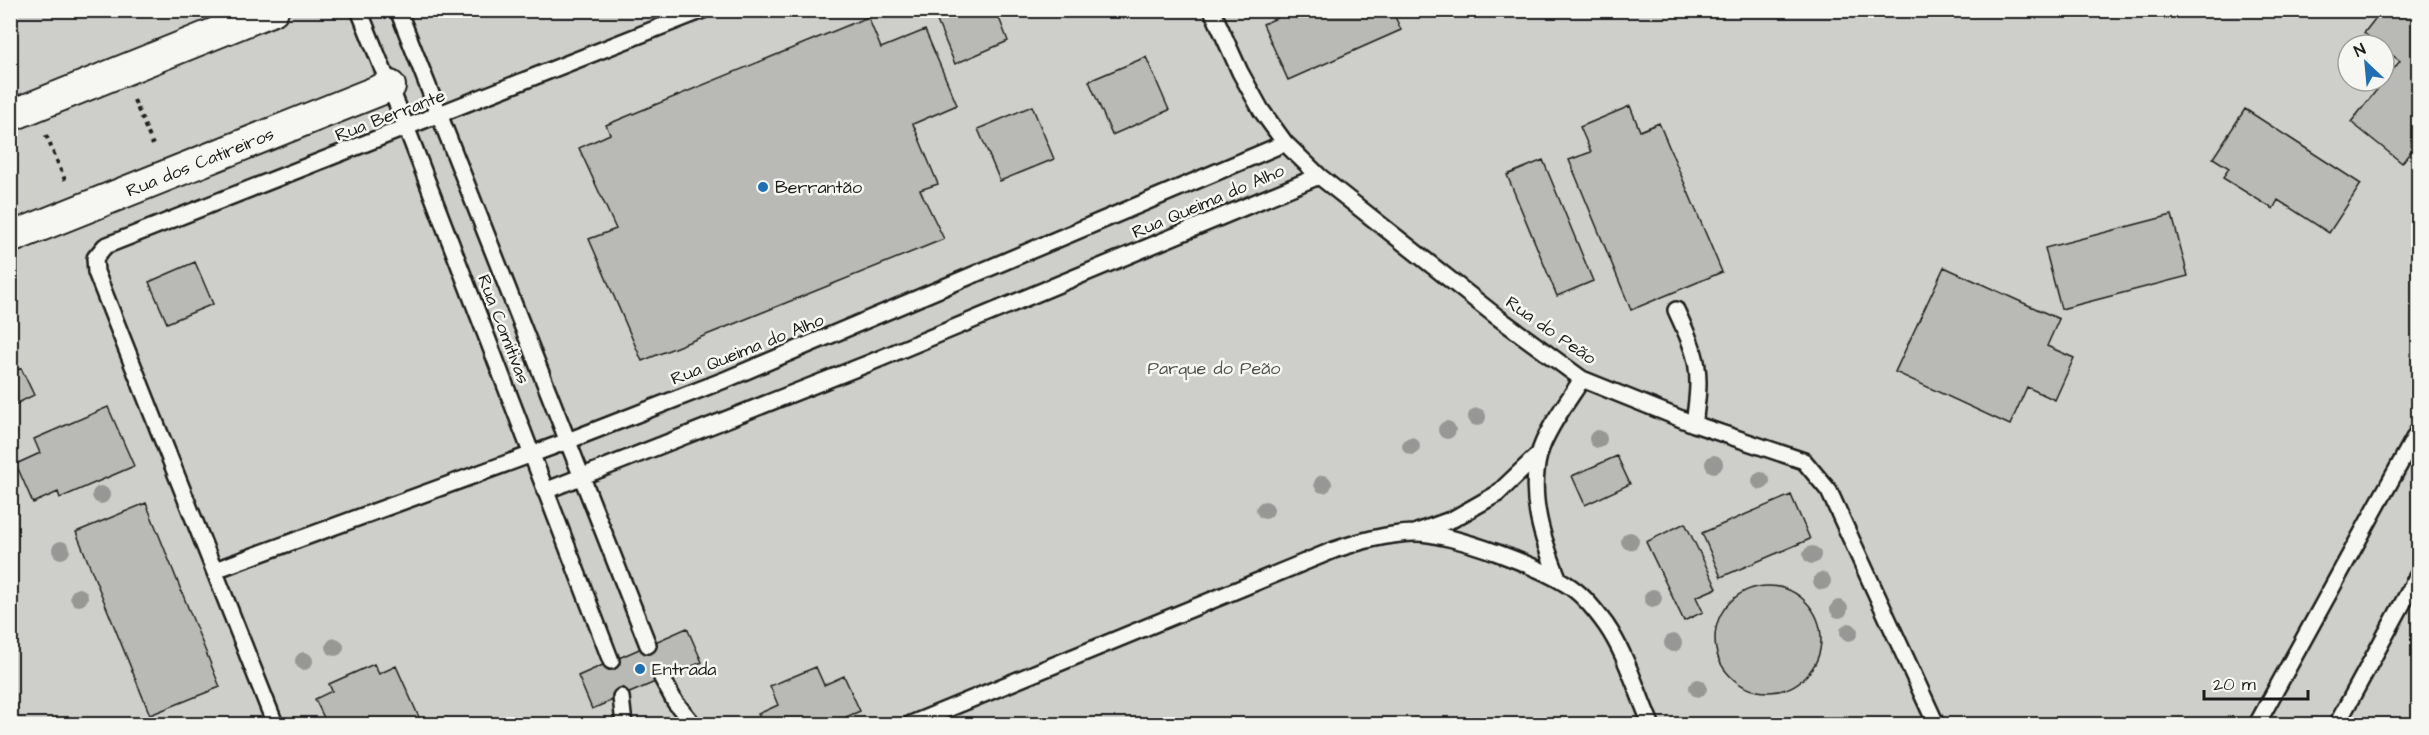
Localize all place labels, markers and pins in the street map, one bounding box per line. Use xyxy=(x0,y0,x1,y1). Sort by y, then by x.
place label: Berrantão xyxy=(775,175,862,200)
marker: Berrantão xyxy=(756,180,770,194)
place label: Entrada xyxy=(652,657,716,682)
marker: Entrada xyxy=(633,662,647,676)

